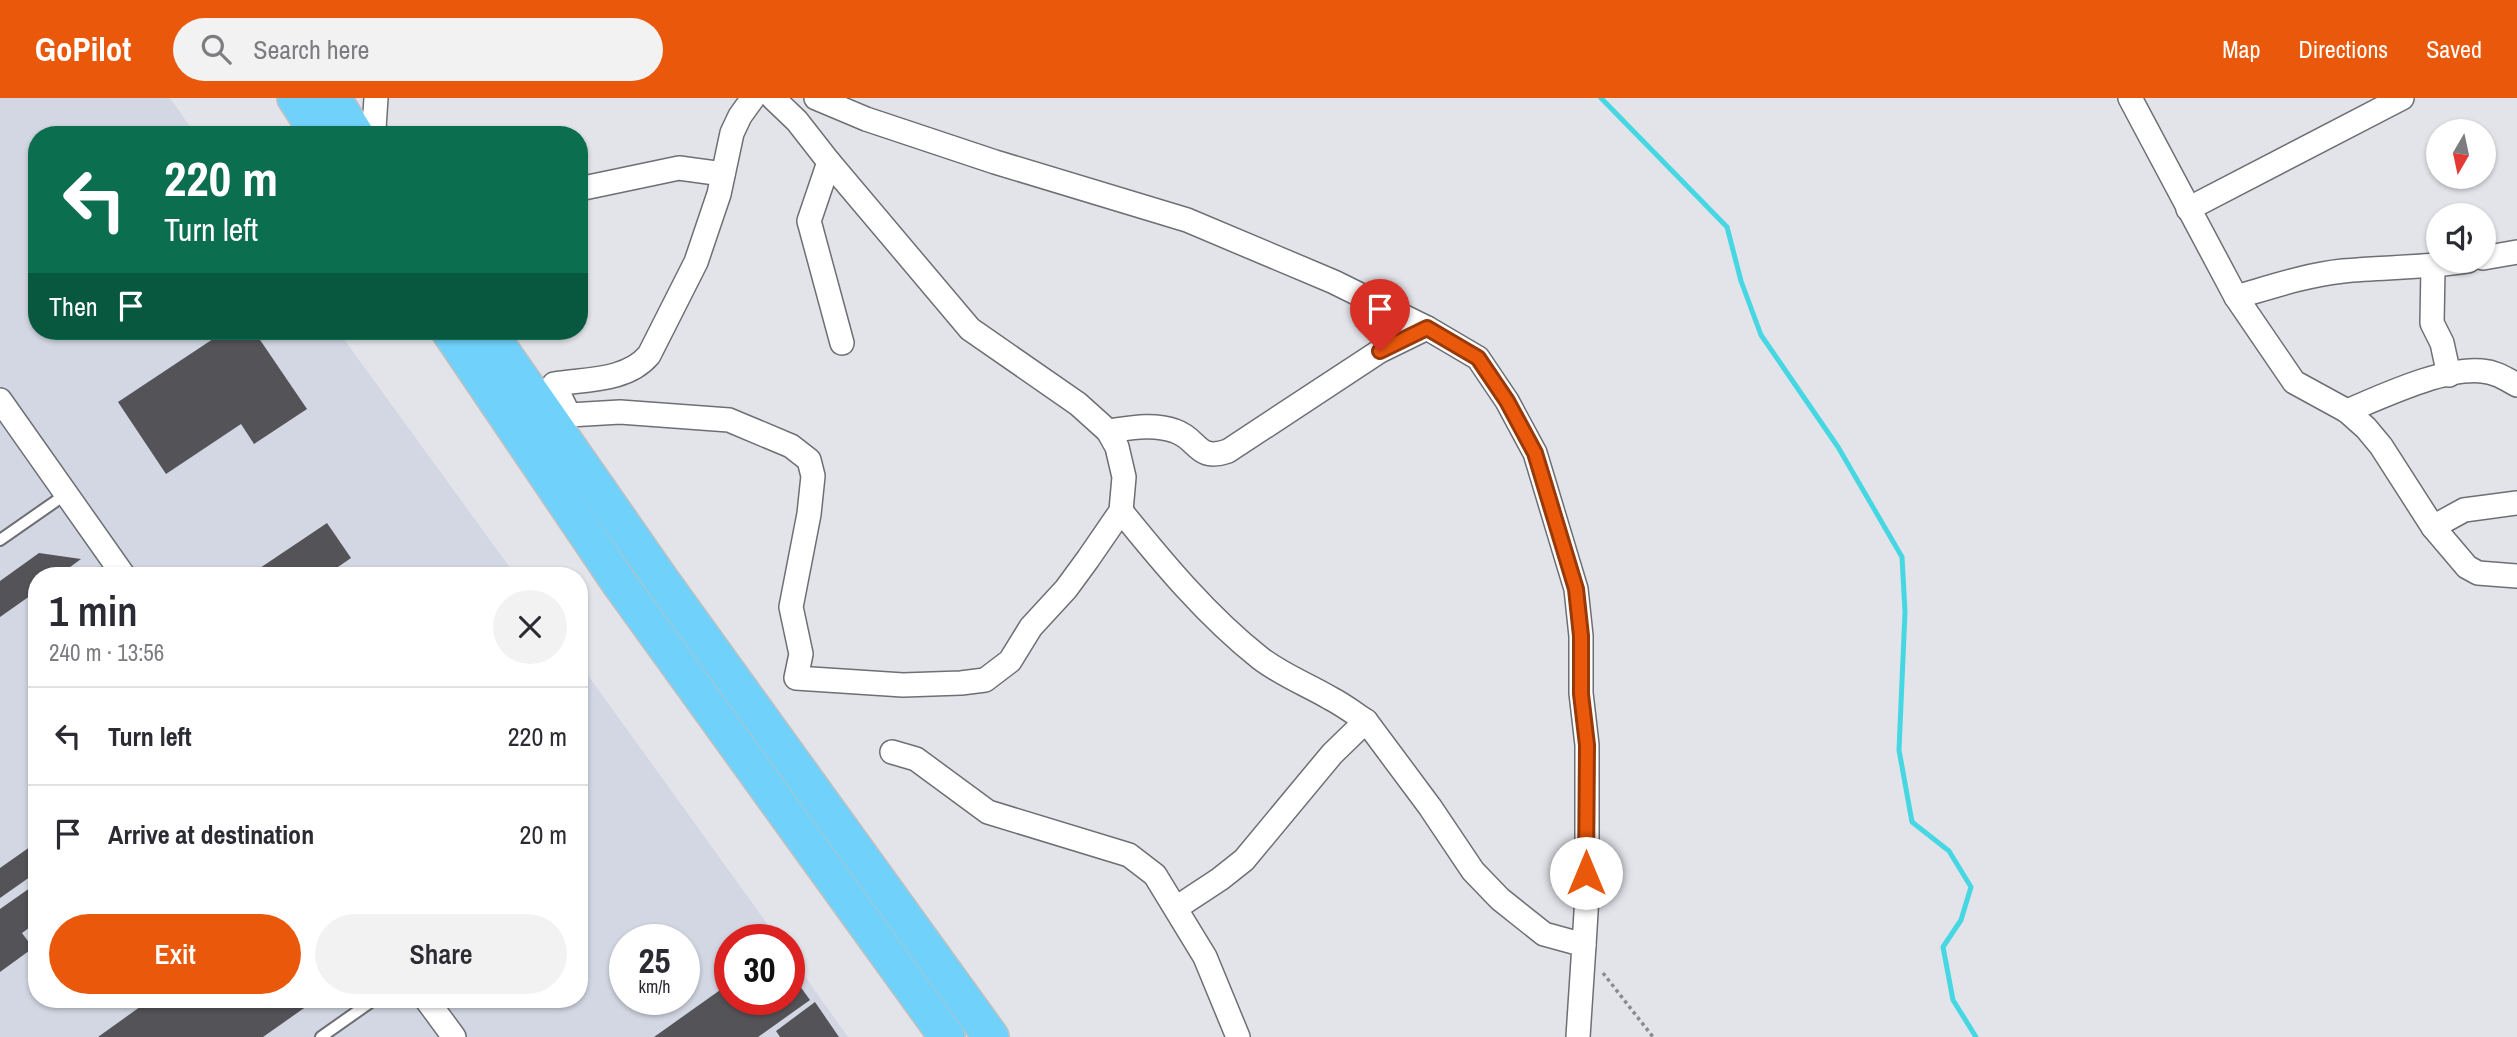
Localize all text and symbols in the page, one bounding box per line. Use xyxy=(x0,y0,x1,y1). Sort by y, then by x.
search box xyxy=(173,18,663,81)
text: GoPilot xyxy=(35,27,131,71)
icon: search xyxy=(197,30,235,68)
text: Search here xyxy=(253,32,369,67)
text: Map xyxy=(2222,33,2260,65)
text: Directions xyxy=(2298,33,2388,65)
text: Saved xyxy=(2426,33,2482,65)
north arrow xyxy=(2426,119,2496,189)
map controls xyxy=(2426,119,2496,273)
text: 220 m xyxy=(164,145,278,211)
icon: left xyxy=(49,154,140,245)
button: sound xyxy=(2426,203,2496,273)
text: Turn left xyxy=(164,208,258,251)
pin xyxy=(1350,279,1410,351)
icon: arrive xyxy=(112,287,150,325)
text: Then xyxy=(49,289,98,324)
icon: arrive xyxy=(1361,290,1399,328)
text: 1 min xyxy=(49,583,138,639)
button: close xyxy=(493,590,567,664)
text: 240 m · 13:56 xyxy=(49,637,164,668)
icon: left xyxy=(49,717,87,755)
text: Turn left xyxy=(108,719,192,754)
text: 220 m xyxy=(508,719,567,754)
icon: arrive xyxy=(49,815,87,853)
text: Arrive at destination xyxy=(108,817,314,852)
text: 20 m xyxy=(520,817,567,852)
position arrow xyxy=(1549,836,1623,910)
button: Exit xyxy=(49,914,301,994)
button: Share xyxy=(315,914,567,994)
speed limit sign: 30 xyxy=(714,924,805,1015)
text: 25 xyxy=(639,937,670,984)
text: km/h xyxy=(639,974,671,999)

